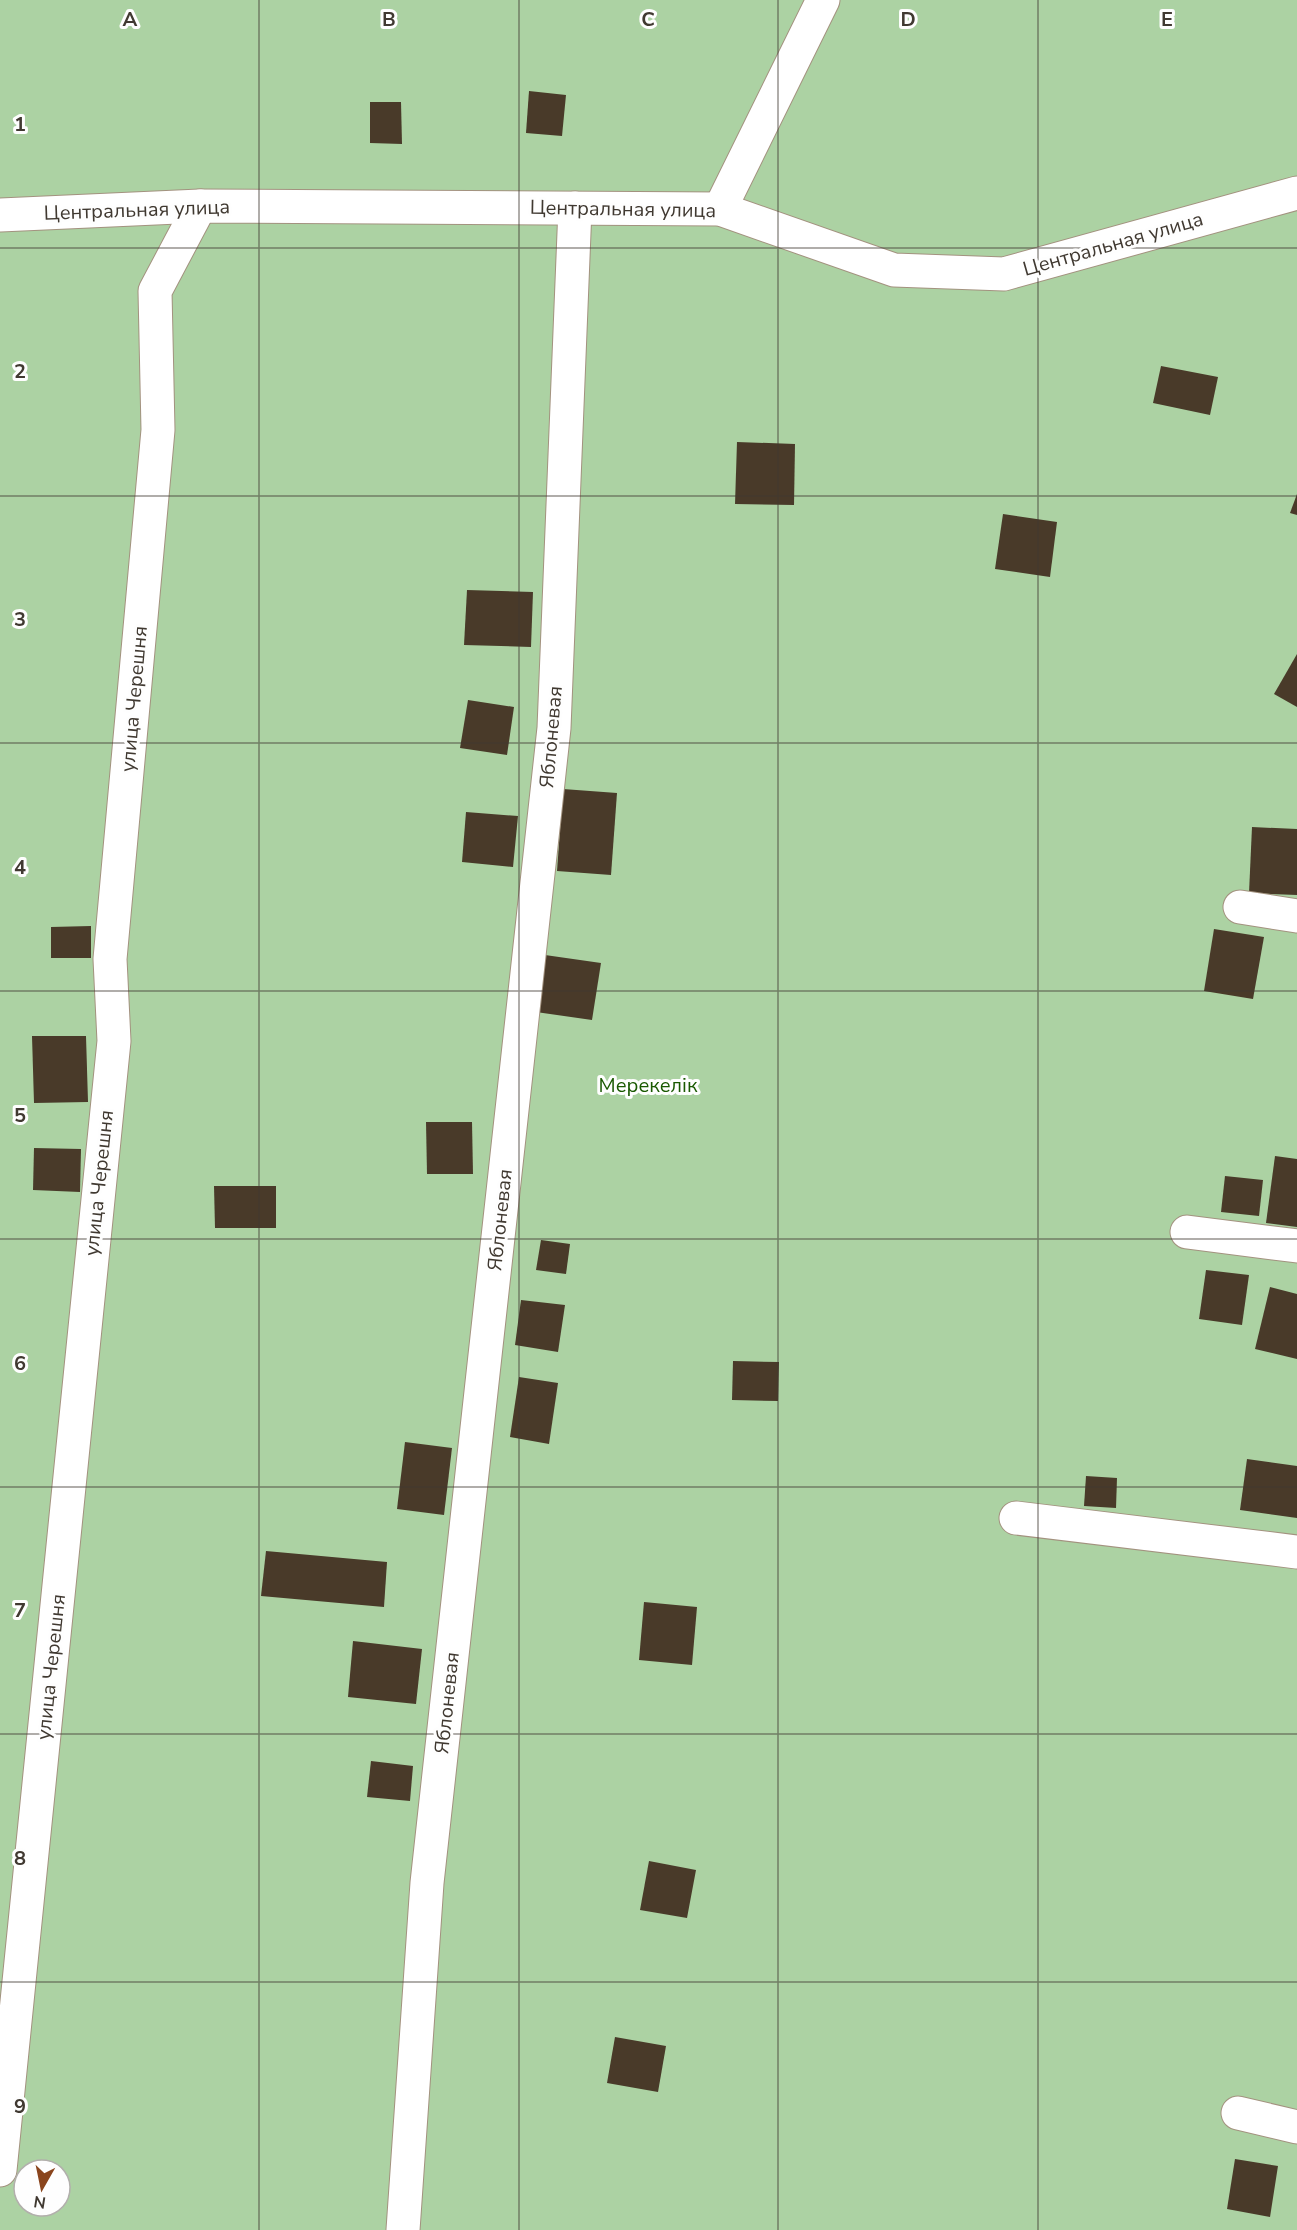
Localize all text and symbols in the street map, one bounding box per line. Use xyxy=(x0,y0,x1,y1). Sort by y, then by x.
text: A xyxy=(123,6,138,33)
text: B xyxy=(382,6,396,33)
text: C xyxy=(641,6,655,33)
text: D xyxy=(900,6,916,33)
text: E xyxy=(1161,6,1173,33)
text: 1 xyxy=(14,111,26,138)
street label: Центральная улица xyxy=(43,193,231,227)
street label: Центральная улица xyxy=(530,194,716,224)
street label: Центральная улица xyxy=(1020,205,1206,283)
text: 2 xyxy=(14,358,26,385)
text: 3 xyxy=(14,606,26,633)
street label: улица Черешня xyxy=(114,625,154,773)
street label: Яблоневая xyxy=(533,685,569,789)
text: 4 xyxy=(14,854,26,881)
park label: Мерекелік xyxy=(599,1072,698,1099)
text: 5 xyxy=(14,1102,26,1129)
street label: улица Черешня xyxy=(78,1109,120,1257)
street label: Яблоневая xyxy=(481,1168,519,1272)
text: 6 xyxy=(14,1350,26,1377)
street label: улица Черешня xyxy=(30,1593,72,1741)
text: 7 xyxy=(14,1597,26,1624)
street label: Яблоневая xyxy=(428,1651,466,1755)
text: 8 xyxy=(14,1845,26,1872)
text: 9 xyxy=(14,2093,26,2120)
north arrow xyxy=(12,2158,72,2218)
text: N xyxy=(32,2190,47,2214)

